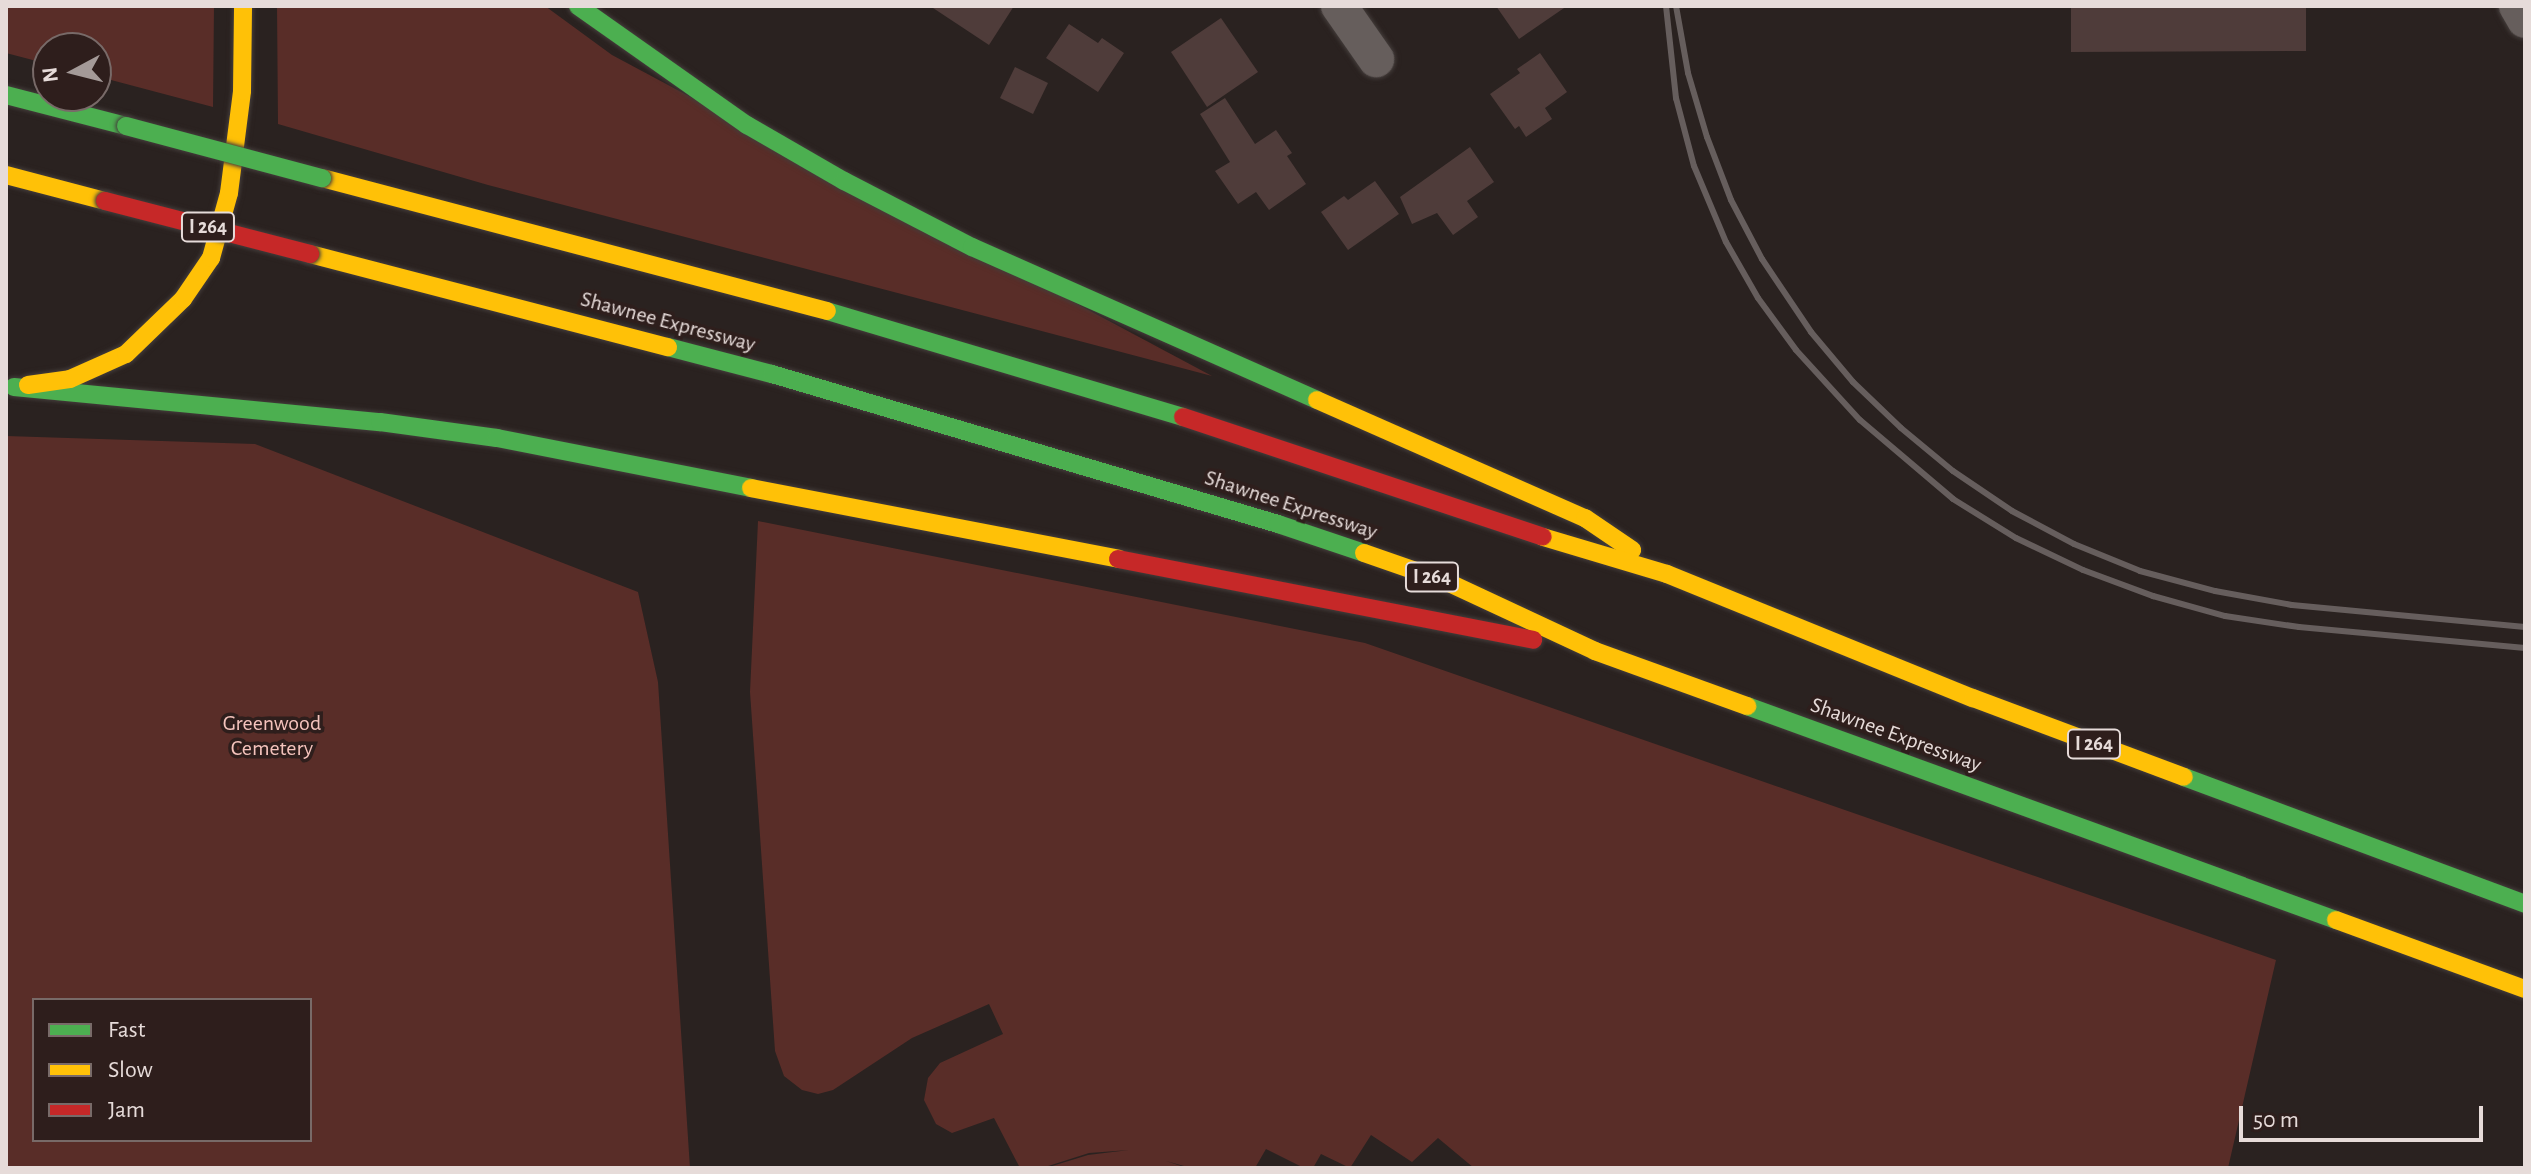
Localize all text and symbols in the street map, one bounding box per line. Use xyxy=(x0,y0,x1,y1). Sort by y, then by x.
north arrow xyxy=(32,32,112,112)
text: N xyxy=(38,66,62,84)
road number: I 264 xyxy=(180,211,236,243)
street label: Shawnee Expressway xyxy=(578,286,758,358)
street label: Shawnee Expressway xyxy=(1201,465,1381,545)
road number: I 264 xyxy=(1404,561,1460,593)
street label: Shawnee Expressway xyxy=(1807,692,1985,778)
park label: Greenwood Cemetery xyxy=(223,710,321,762)
road number: I 264 xyxy=(2066,728,2122,760)
legend xyxy=(32,998,312,1142)
text: Fast xyxy=(108,1018,145,1042)
text: Slow xyxy=(108,1058,153,1082)
scale bar xyxy=(2243,1090,2487,1140)
text: Jam xyxy=(108,1098,145,1122)
text: 50 m xyxy=(2253,1108,2299,1132)

